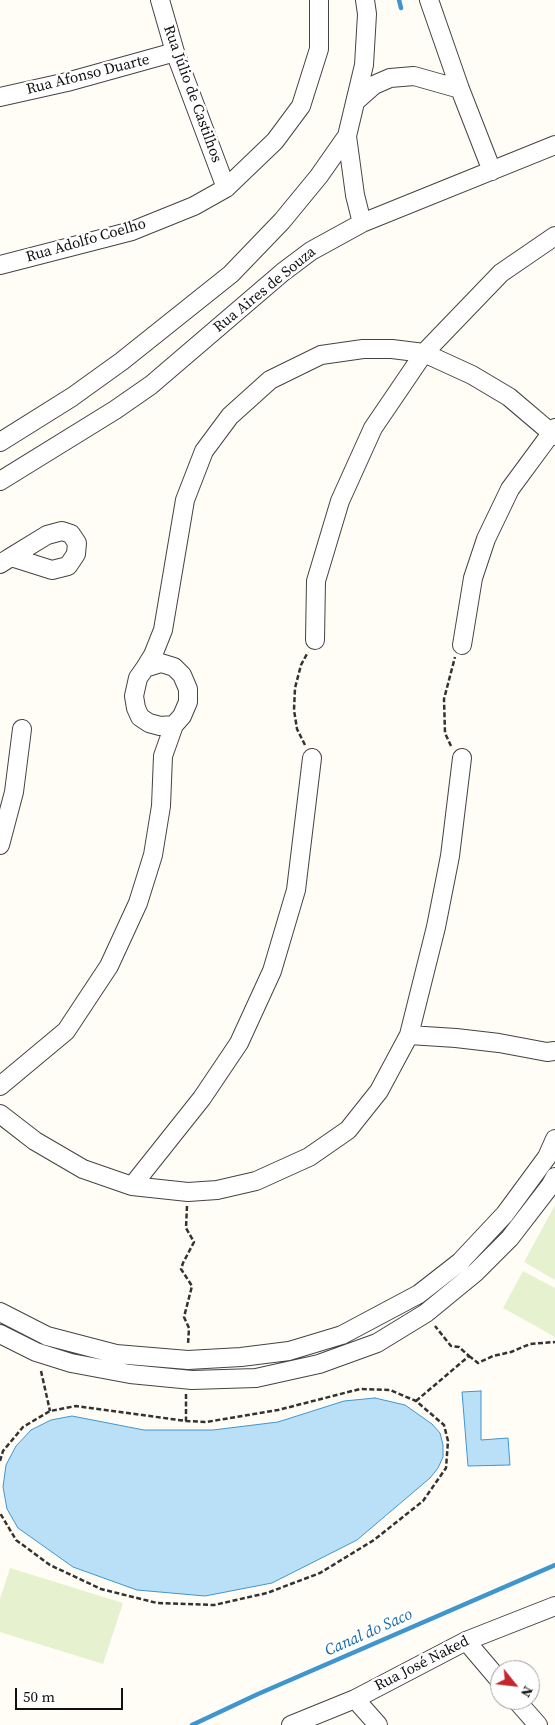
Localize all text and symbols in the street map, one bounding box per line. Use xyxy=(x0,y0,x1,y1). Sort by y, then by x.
street label: Rua Júlio de Castilhos xyxy=(159,23,225,165)
street label: Rua Afonso Duarte xyxy=(25,51,151,99)
street label: Rua Adolfo Coelho xyxy=(24,215,148,267)
street label: Rua Aires de Souza xyxy=(210,243,320,337)
water label: Canal do Saco xyxy=(322,1605,416,1661)
street label: Rua José Naked xyxy=(372,1633,472,1695)
north arrow xyxy=(490,1660,540,1710)
scale bar xyxy=(18,1678,125,1710)
text: N xyxy=(516,1682,538,1701)
text: 50 m xyxy=(23,1686,55,1707)

